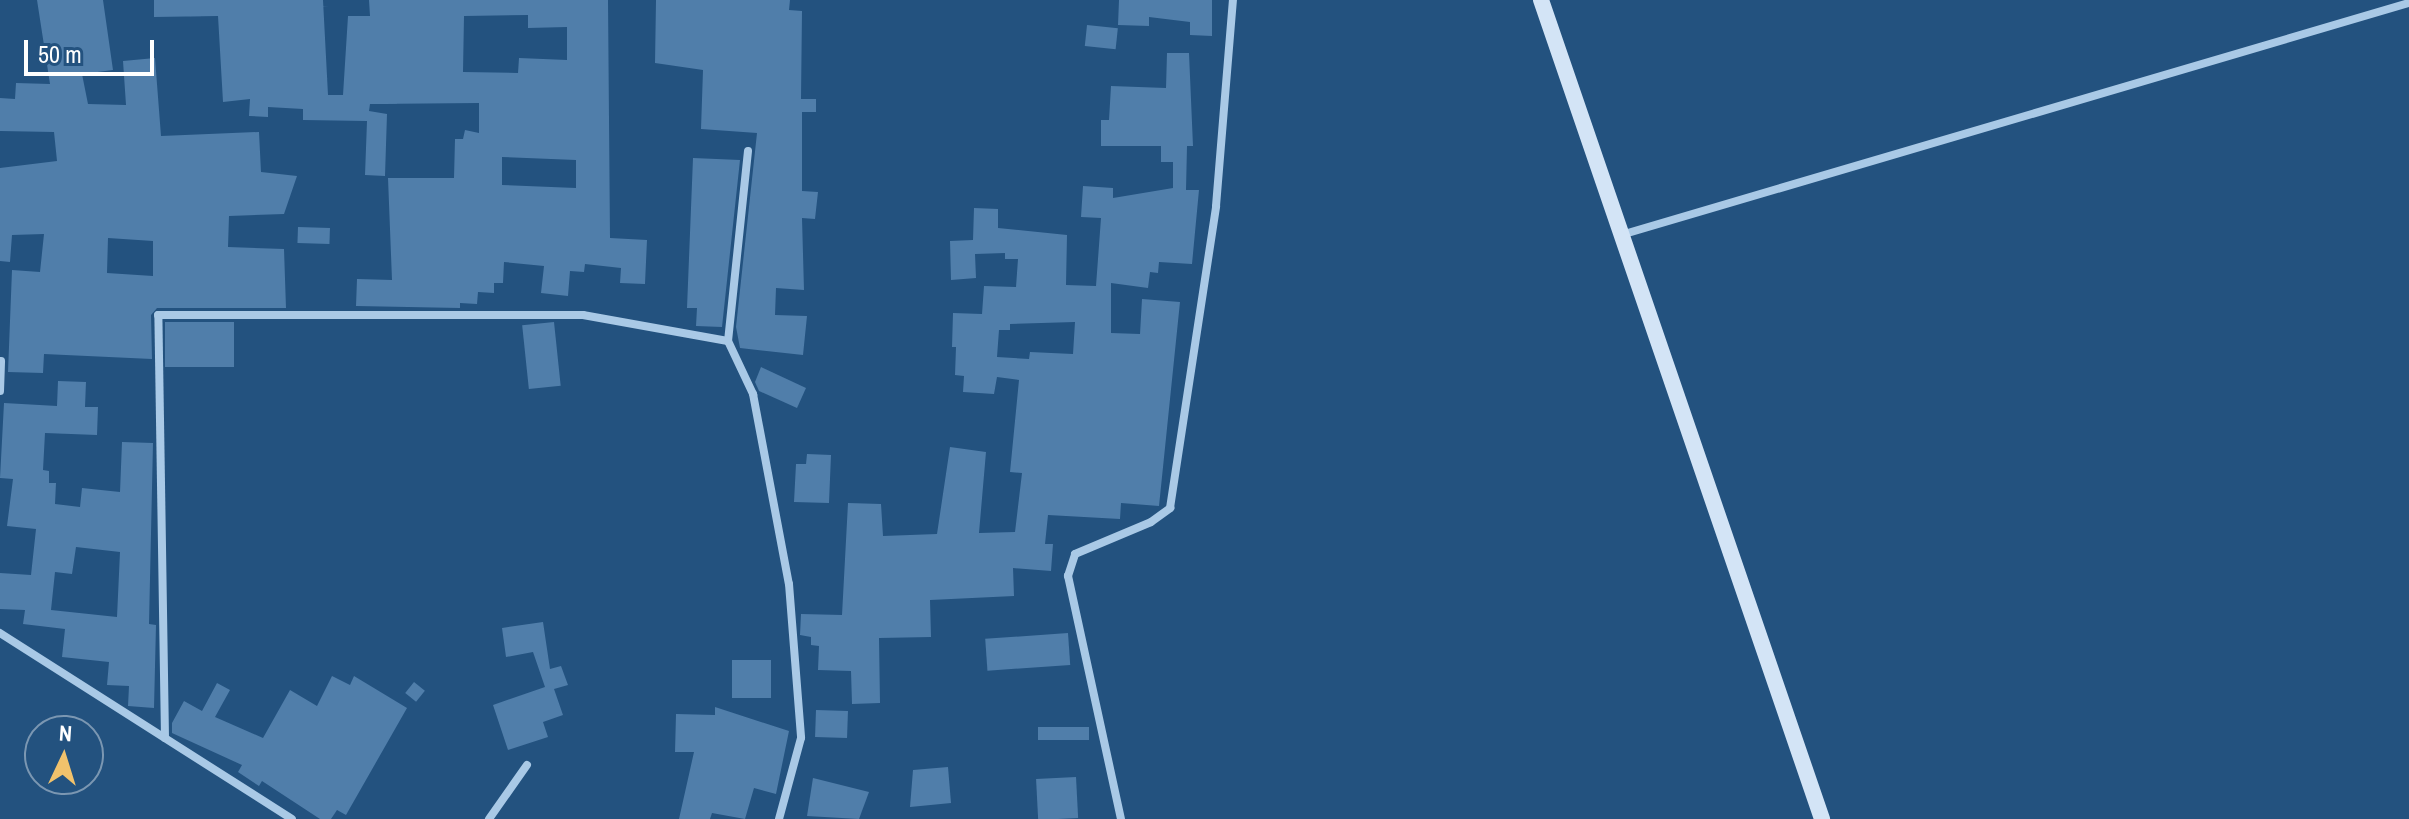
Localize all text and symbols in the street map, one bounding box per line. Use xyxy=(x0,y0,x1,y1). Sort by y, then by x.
scale bar xyxy=(28,24,158,74)
text: 50 m xyxy=(38,38,82,70)
north arrow xyxy=(24,715,104,795)
text: N xyxy=(58,718,73,748)

